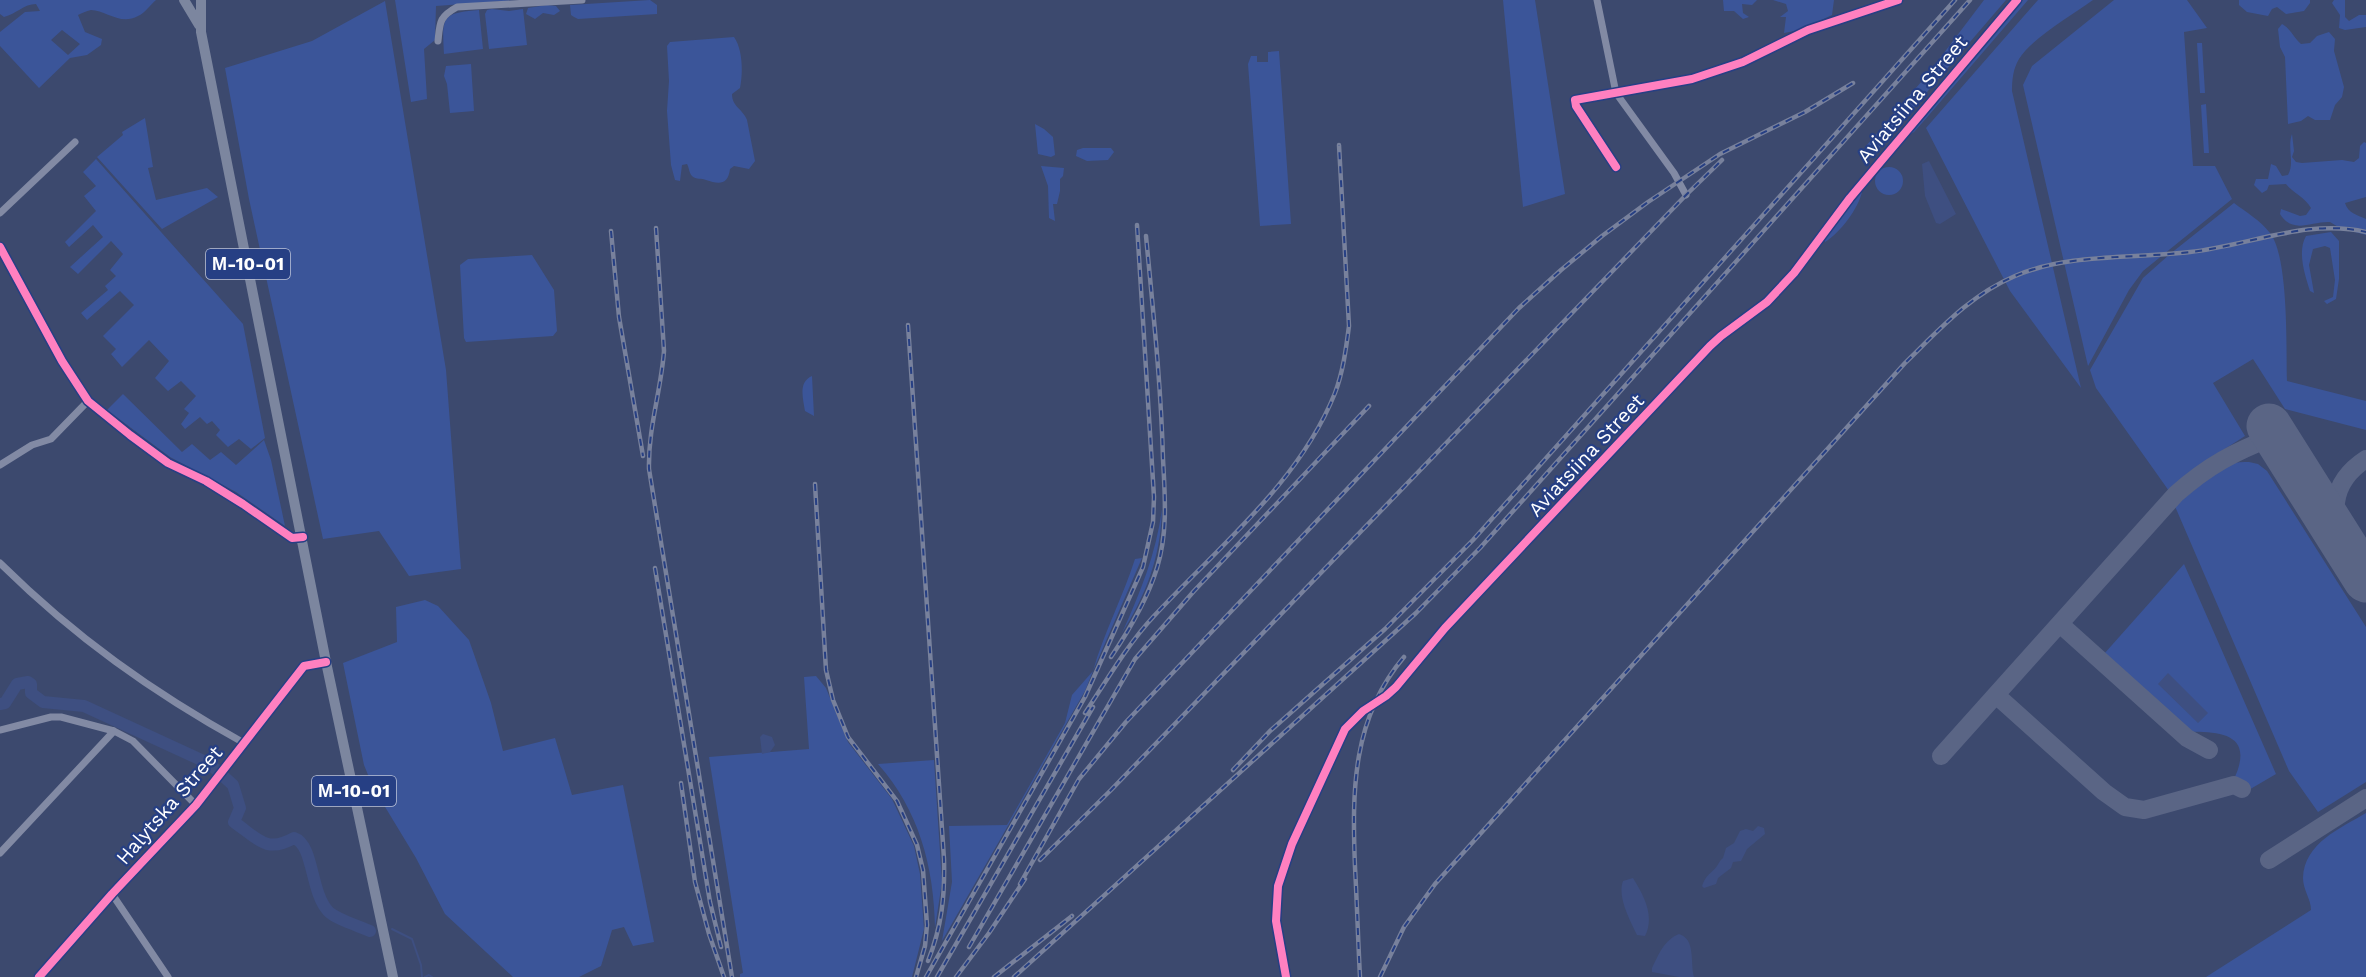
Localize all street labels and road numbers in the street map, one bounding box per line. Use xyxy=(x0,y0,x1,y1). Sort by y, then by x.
street label: Aviatsiina Street xyxy=(1852,30,1973,168)
road number: М-10-01 xyxy=(206,249,290,279)
street label: Aviatsiina Street xyxy=(1523,388,1649,521)
street label: Halytska Street xyxy=(111,740,228,869)
road number: М-10-01 xyxy=(312,776,396,806)

